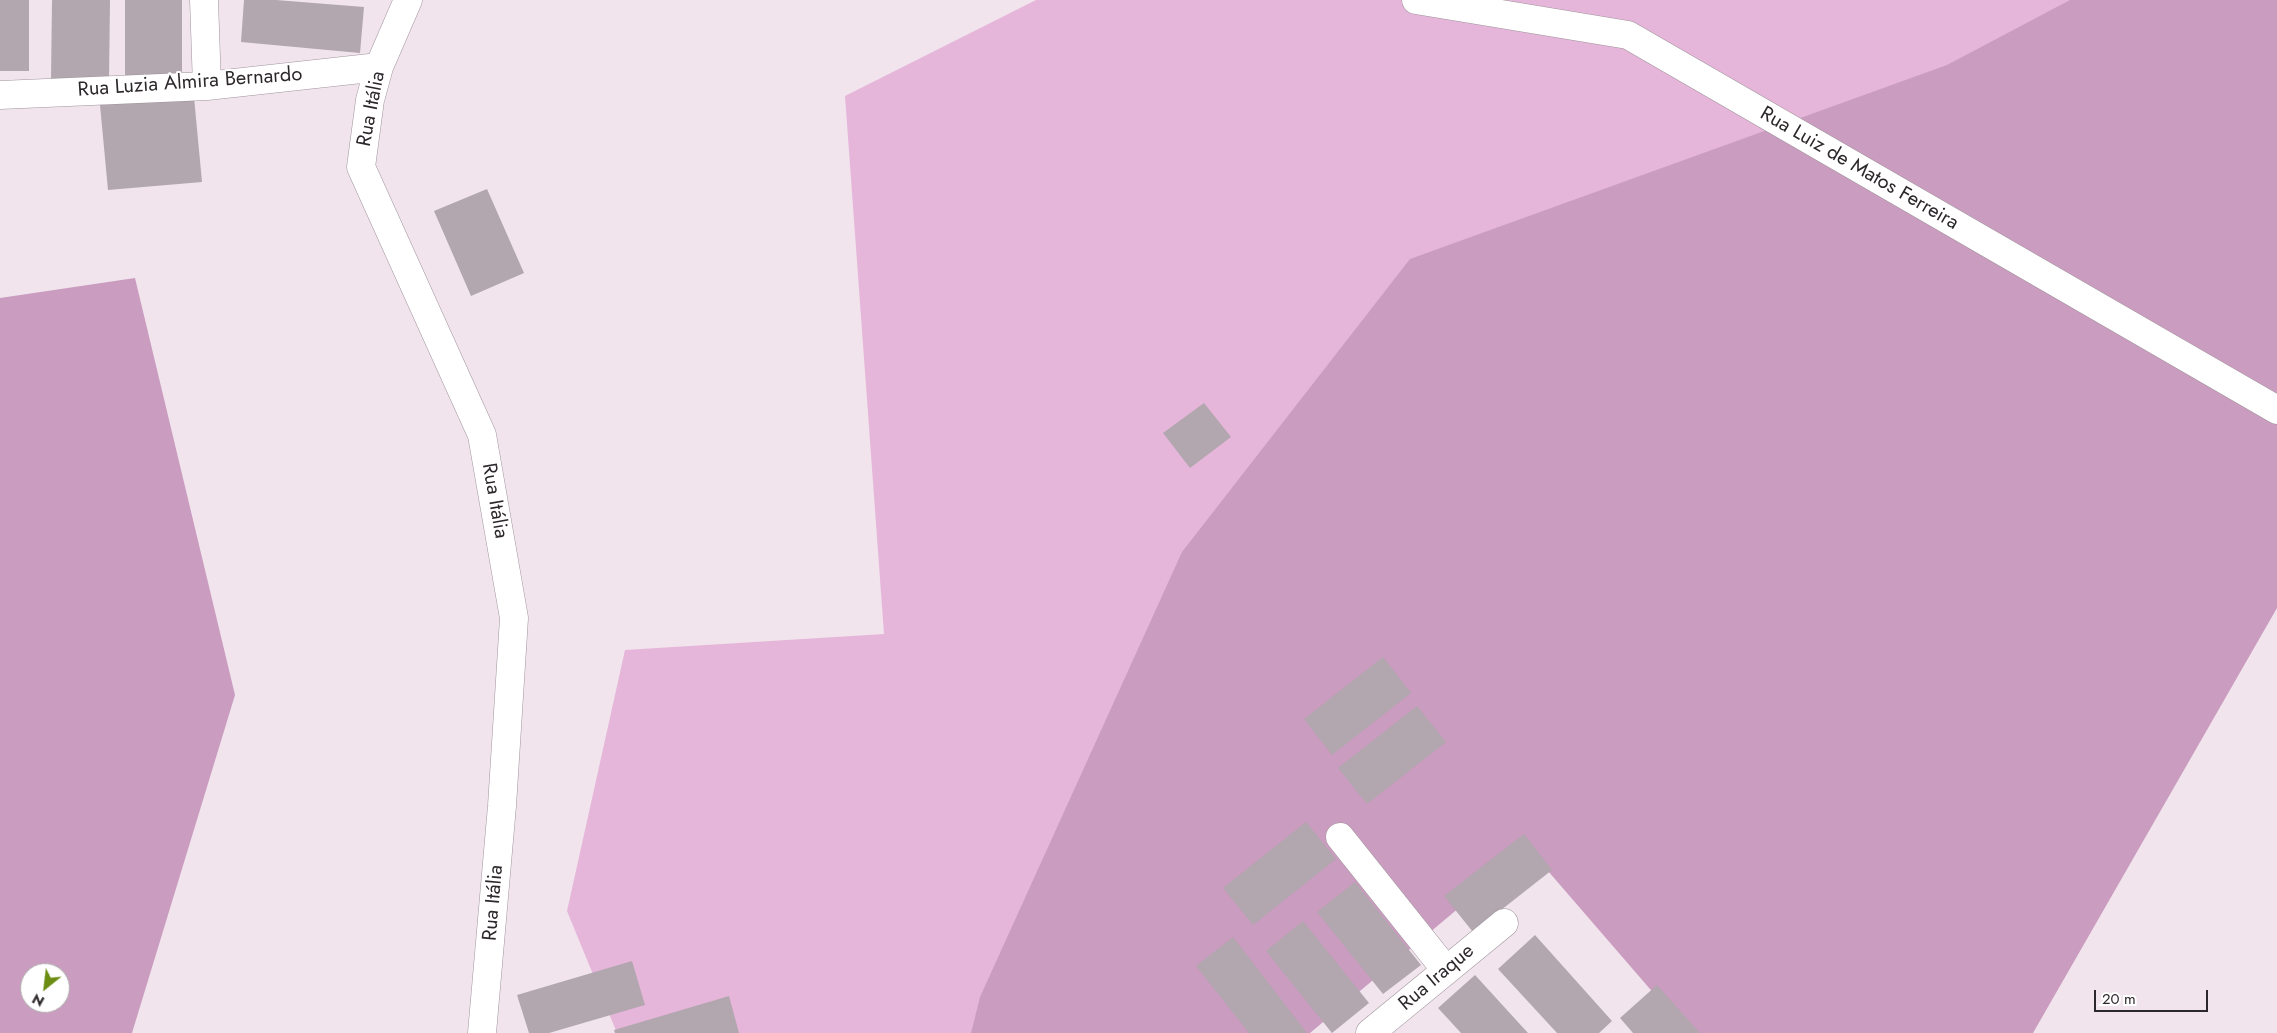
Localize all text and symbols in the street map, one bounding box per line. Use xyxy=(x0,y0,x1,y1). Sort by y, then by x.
street label: Rua Luzia Almira Bernardo xyxy=(77,63,303,103)
street label: Rua Itália xyxy=(353,69,391,149)
street label: Rua Luiz de Matos Ferreira xyxy=(1755,102,1963,236)
street label: Rua Itália xyxy=(476,461,512,541)
street label: Rua Itália xyxy=(479,864,509,942)
street label: Rua Iraque xyxy=(1394,940,1480,1016)
north arrow xyxy=(20,963,70,1013)
scale bar xyxy=(2097,980,2211,1012)
text: 20 m xyxy=(2102,988,2136,1010)
text: N xyxy=(28,989,48,1012)

